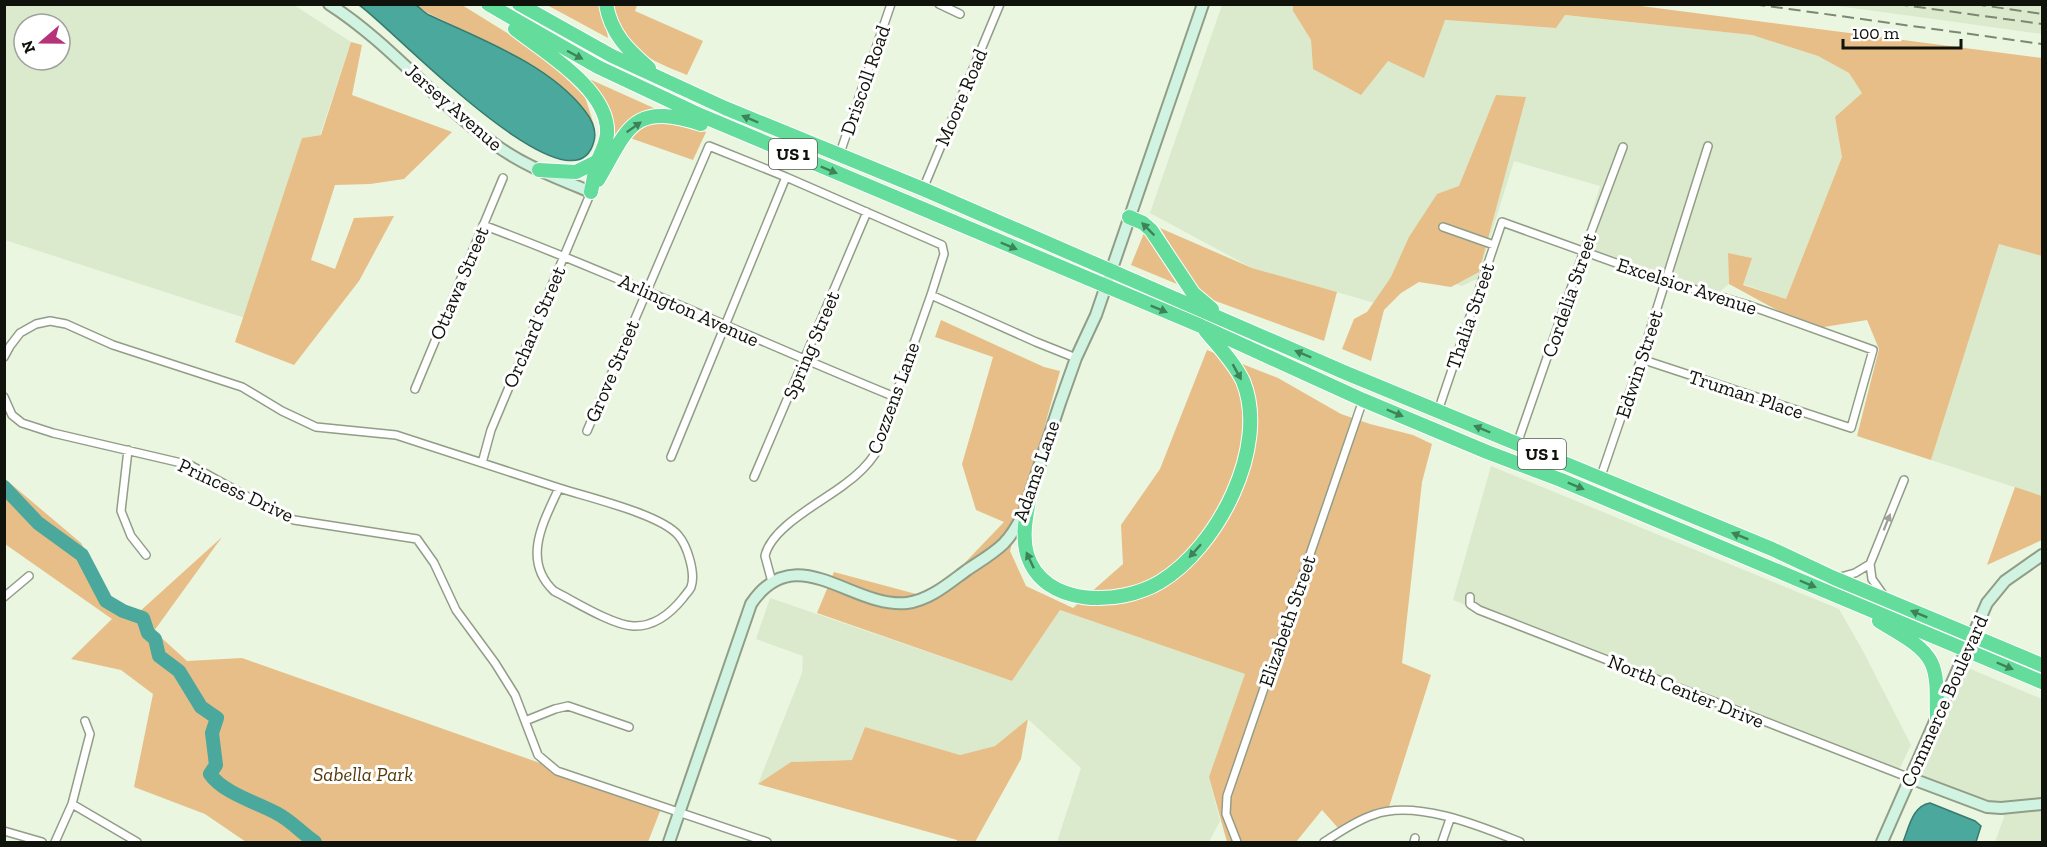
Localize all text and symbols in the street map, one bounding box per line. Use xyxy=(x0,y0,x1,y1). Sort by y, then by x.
north arrow xyxy=(12,12,72,72)
scale bar xyxy=(1843,12,1962,50)
street label: Driscoll Road xyxy=(835,22,895,138)
text: 100 m xyxy=(1852,22,1900,44)
text: N xyxy=(17,38,39,56)
street label: Moore Road xyxy=(930,45,992,149)
one-way arrow xyxy=(567,50,584,60)
street label: Jersey Avenue xyxy=(400,58,508,156)
one-way arrow xyxy=(740,114,758,124)
one-way arrow xyxy=(625,121,641,133)
road number: US 1 xyxy=(769,139,817,169)
one-way arrow xyxy=(821,165,839,175)
street label: Ottawa Street xyxy=(424,222,494,343)
one-way arrow xyxy=(1142,223,1156,237)
street label: Cordelia Street xyxy=(1537,229,1602,360)
one-way arrow xyxy=(1000,242,1018,251)
street label: Excelsior Avenue xyxy=(1614,252,1760,320)
street label: Thalia Street xyxy=(1441,259,1500,372)
street label: Orchard Street xyxy=(498,262,571,391)
street label: Arlington Avenue xyxy=(615,268,763,352)
street label: Spring Street xyxy=(777,287,845,403)
one-way arrow xyxy=(1150,305,1168,314)
street label: Edwin Street xyxy=(1610,306,1668,421)
street label: Grove Street xyxy=(580,316,644,426)
street label: Cozzens Lane xyxy=(862,339,924,457)
one-way arrow xyxy=(1293,349,1311,359)
one-way arrow xyxy=(1232,364,1243,380)
street label: Truman Place xyxy=(1685,364,1807,424)
one-way arrow xyxy=(1386,409,1404,418)
street label: Adams Lane xyxy=(1008,417,1064,525)
one-way arrow xyxy=(1473,424,1491,434)
road number: US 1 xyxy=(1518,439,1566,469)
street label: Princess Drive xyxy=(174,453,298,527)
one-way arrow xyxy=(1567,482,1585,491)
one-way arrow xyxy=(1883,513,1892,531)
one-way arrow xyxy=(1731,531,1749,540)
one-way arrow xyxy=(1188,544,1202,559)
one-way arrow xyxy=(1026,551,1036,569)
street label: Elizabeth Street xyxy=(1253,552,1321,690)
one-way arrow xyxy=(1800,579,1818,589)
one-way arrow xyxy=(1910,609,1928,618)
street label: Commerce Boulevard xyxy=(1895,611,1993,791)
street label: North Center Drive xyxy=(1604,649,1768,733)
one-way arrow xyxy=(1996,662,2013,671)
park label: Sabella Park xyxy=(313,762,413,786)

